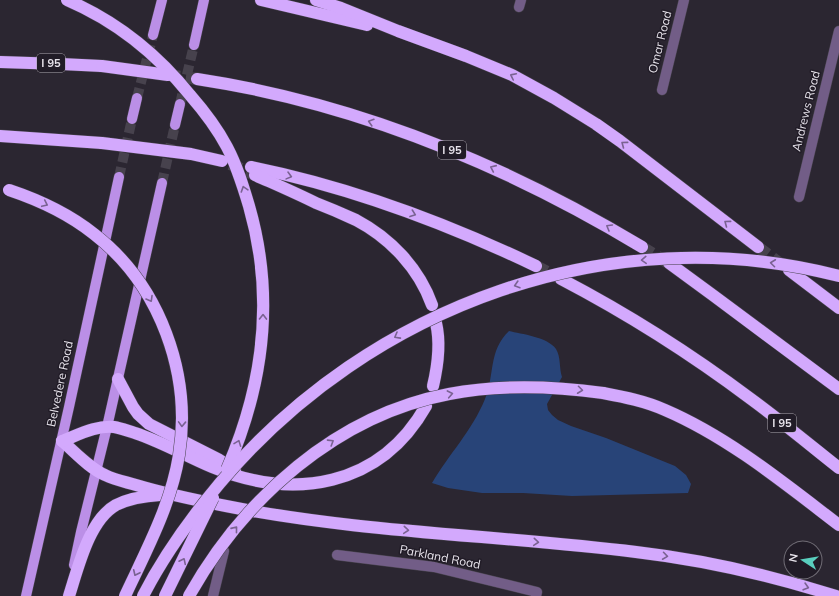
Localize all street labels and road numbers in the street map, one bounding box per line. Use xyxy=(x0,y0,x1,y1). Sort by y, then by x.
street label: Omar Road xyxy=(645,9,675,75)
road number: I 95 xyxy=(37,54,65,72)
street label: Andrews Road xyxy=(788,69,823,153)
road number: I 95 xyxy=(438,141,466,159)
street label: Belvedere Road xyxy=(43,340,76,428)
road number: I 95 xyxy=(768,414,796,432)
street label: Parkland Road xyxy=(398,541,482,572)

